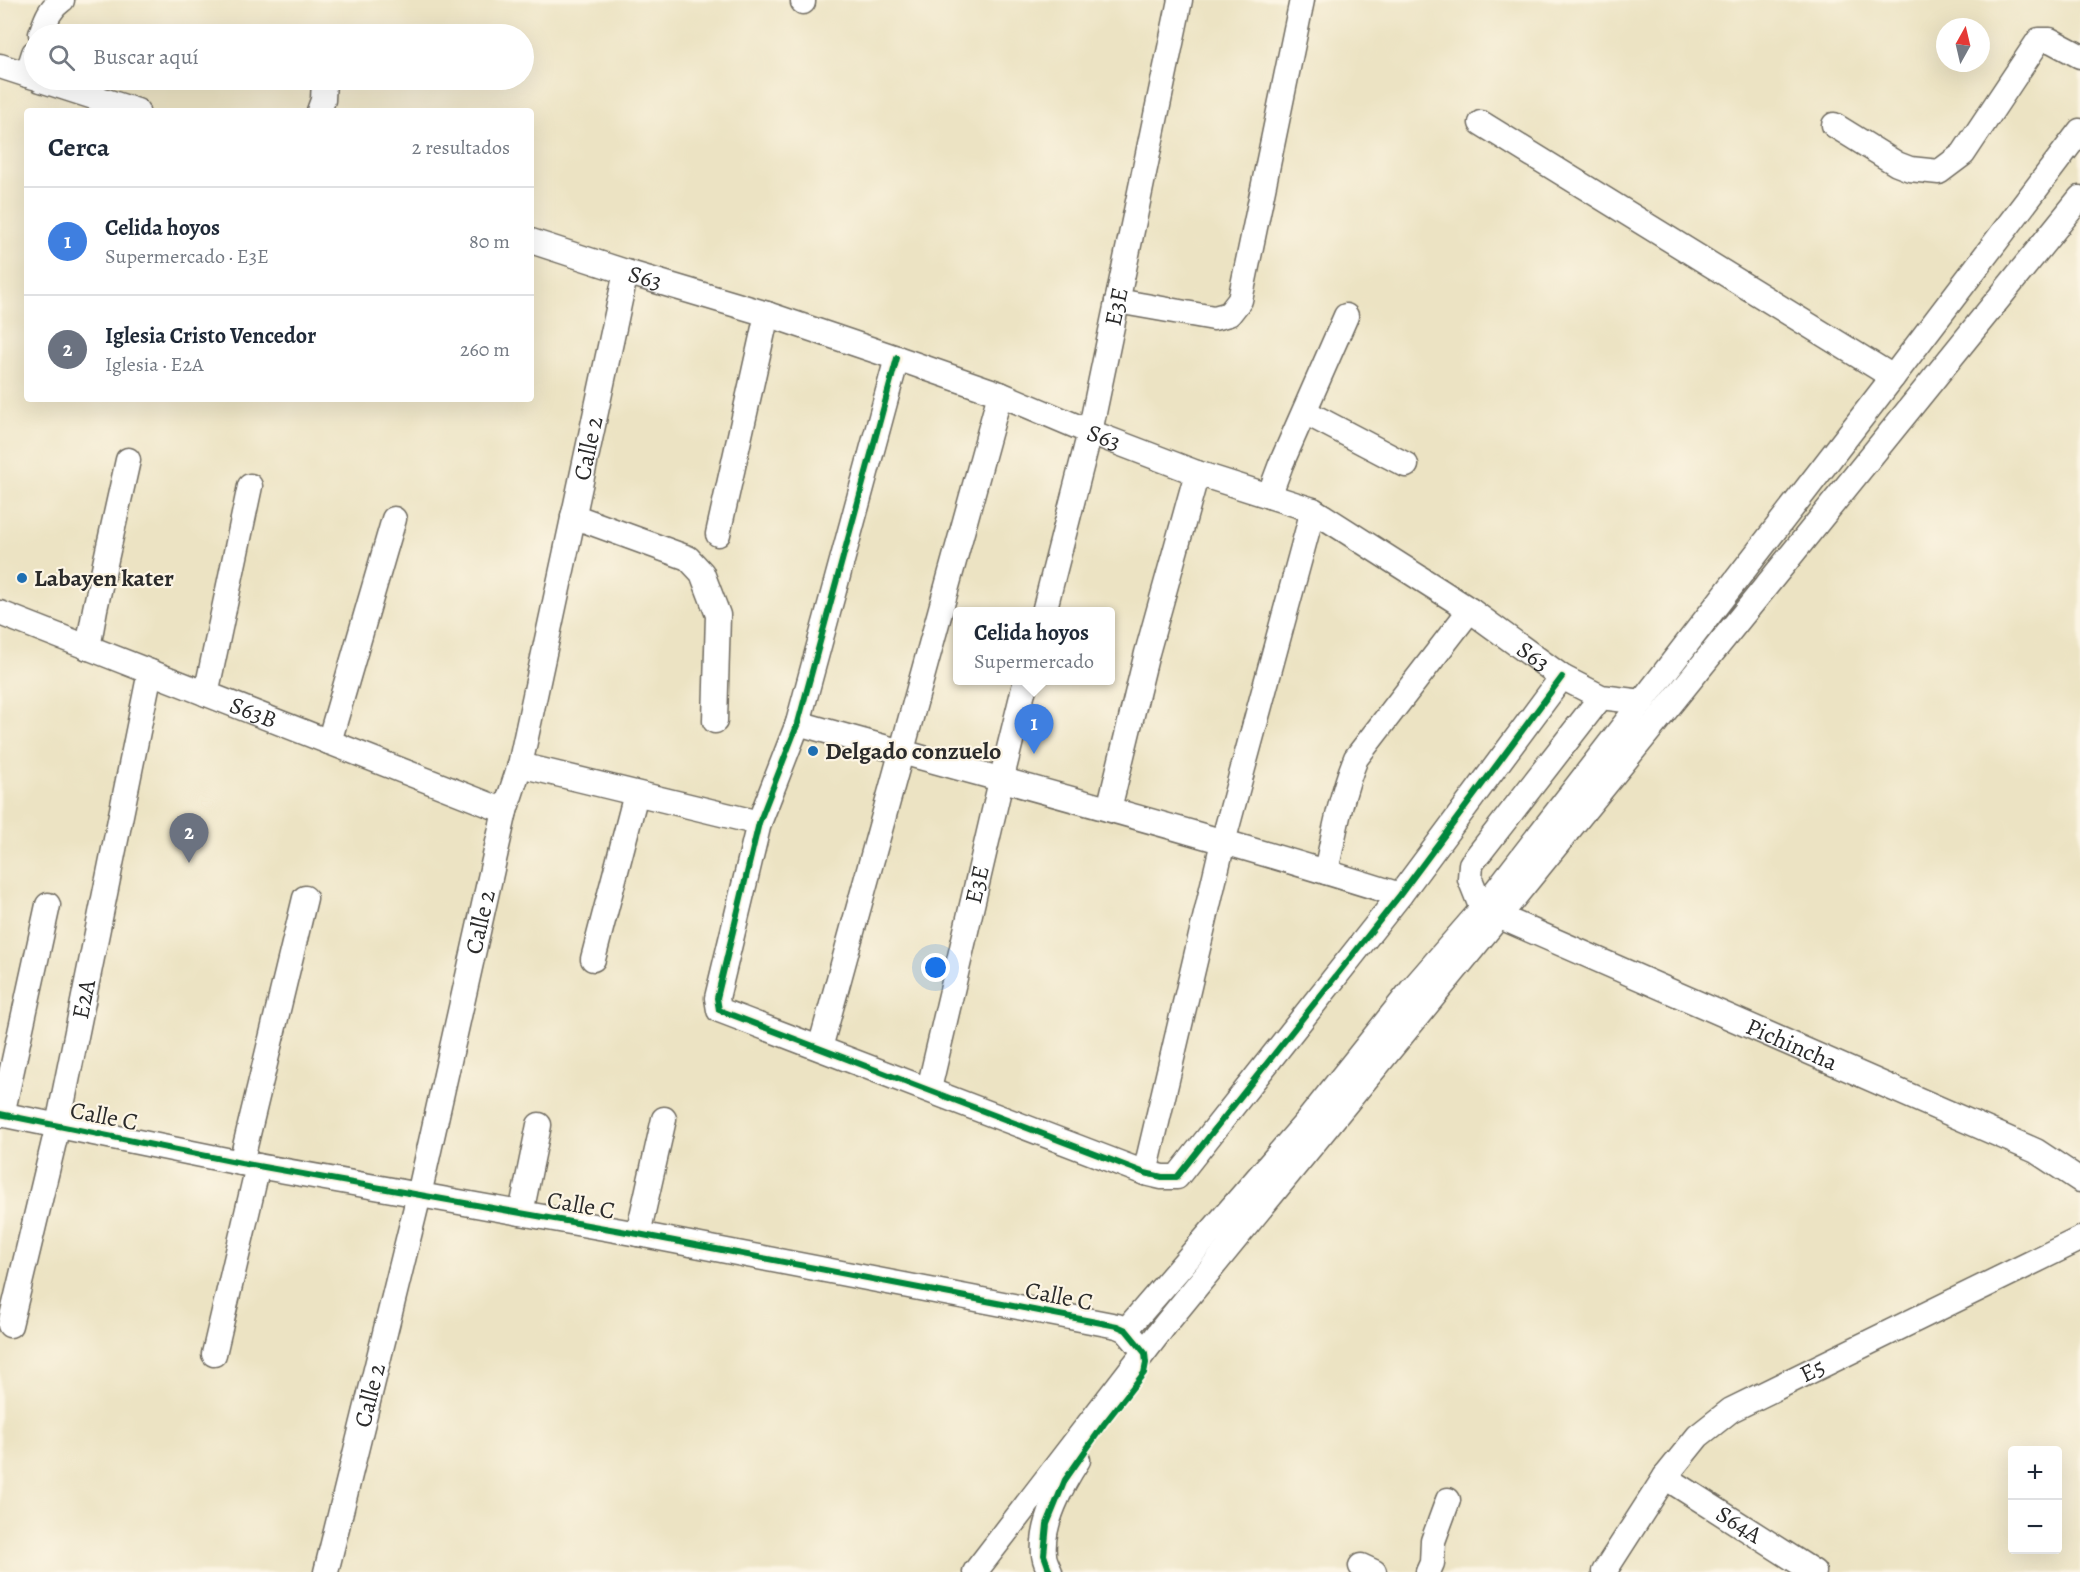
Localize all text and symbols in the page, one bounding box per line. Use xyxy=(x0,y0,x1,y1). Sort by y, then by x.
north arrow xyxy=(1936,18,1990,72)
search box xyxy=(24,24,534,90)
icon: search xyxy=(45,41,78,74)
text: Buscar aquí xyxy=(93,42,199,72)
text: Cerca xyxy=(48,130,110,165)
text: 2 resultados xyxy=(412,134,510,161)
text: Celida hoyos xyxy=(105,213,220,243)
text: 1 xyxy=(64,228,71,255)
text: 80 m xyxy=(469,228,510,255)
text: Supermercado · E3E xyxy=(105,243,269,270)
street label: S63 xyxy=(624,258,666,298)
street label: E3E xyxy=(1097,284,1136,329)
text: Iglesia Cristo Vencedor xyxy=(105,321,316,351)
text: 2 xyxy=(63,336,72,363)
text: 260 m xyxy=(460,336,510,363)
text: Iglesia · E2A xyxy=(105,351,204,378)
street label: Calle 2 xyxy=(566,413,611,484)
street label: S63 xyxy=(1082,416,1125,458)
place label: Labayen kater xyxy=(34,562,174,594)
marker: Labayen kater xyxy=(15,571,29,585)
popup xyxy=(953,607,1115,685)
text: Celida hoyos xyxy=(974,618,1089,648)
street label: S63 xyxy=(1510,633,1556,679)
text: Supermercado xyxy=(974,648,1094,675)
street label: S63B xyxy=(225,689,281,736)
pin: 1 xyxy=(1014,704,1054,754)
place label: Delgado conzuelo xyxy=(825,735,1001,767)
marker: Delgado conzuelo xyxy=(806,744,820,758)
pin: 2 xyxy=(170,814,208,863)
street label: E3E xyxy=(957,862,997,907)
street label: Calle 2 xyxy=(457,887,503,957)
your location xyxy=(921,953,950,982)
street label: E2A xyxy=(64,976,103,1022)
street label: Pichincha xyxy=(1741,1010,1843,1079)
street label: Calle C xyxy=(67,1094,141,1138)
street label: Calle C xyxy=(545,1183,617,1227)
street label: Calle C xyxy=(1022,1274,1096,1318)
street label: E5 xyxy=(1794,1350,1830,1390)
street label: Calle 2 xyxy=(346,1360,393,1431)
map controls xyxy=(2008,1446,2062,1554)
button: + xyxy=(2008,1446,2062,1500)
street label: S64A xyxy=(1710,1498,1769,1551)
button: − xyxy=(2008,1500,2062,1554)

